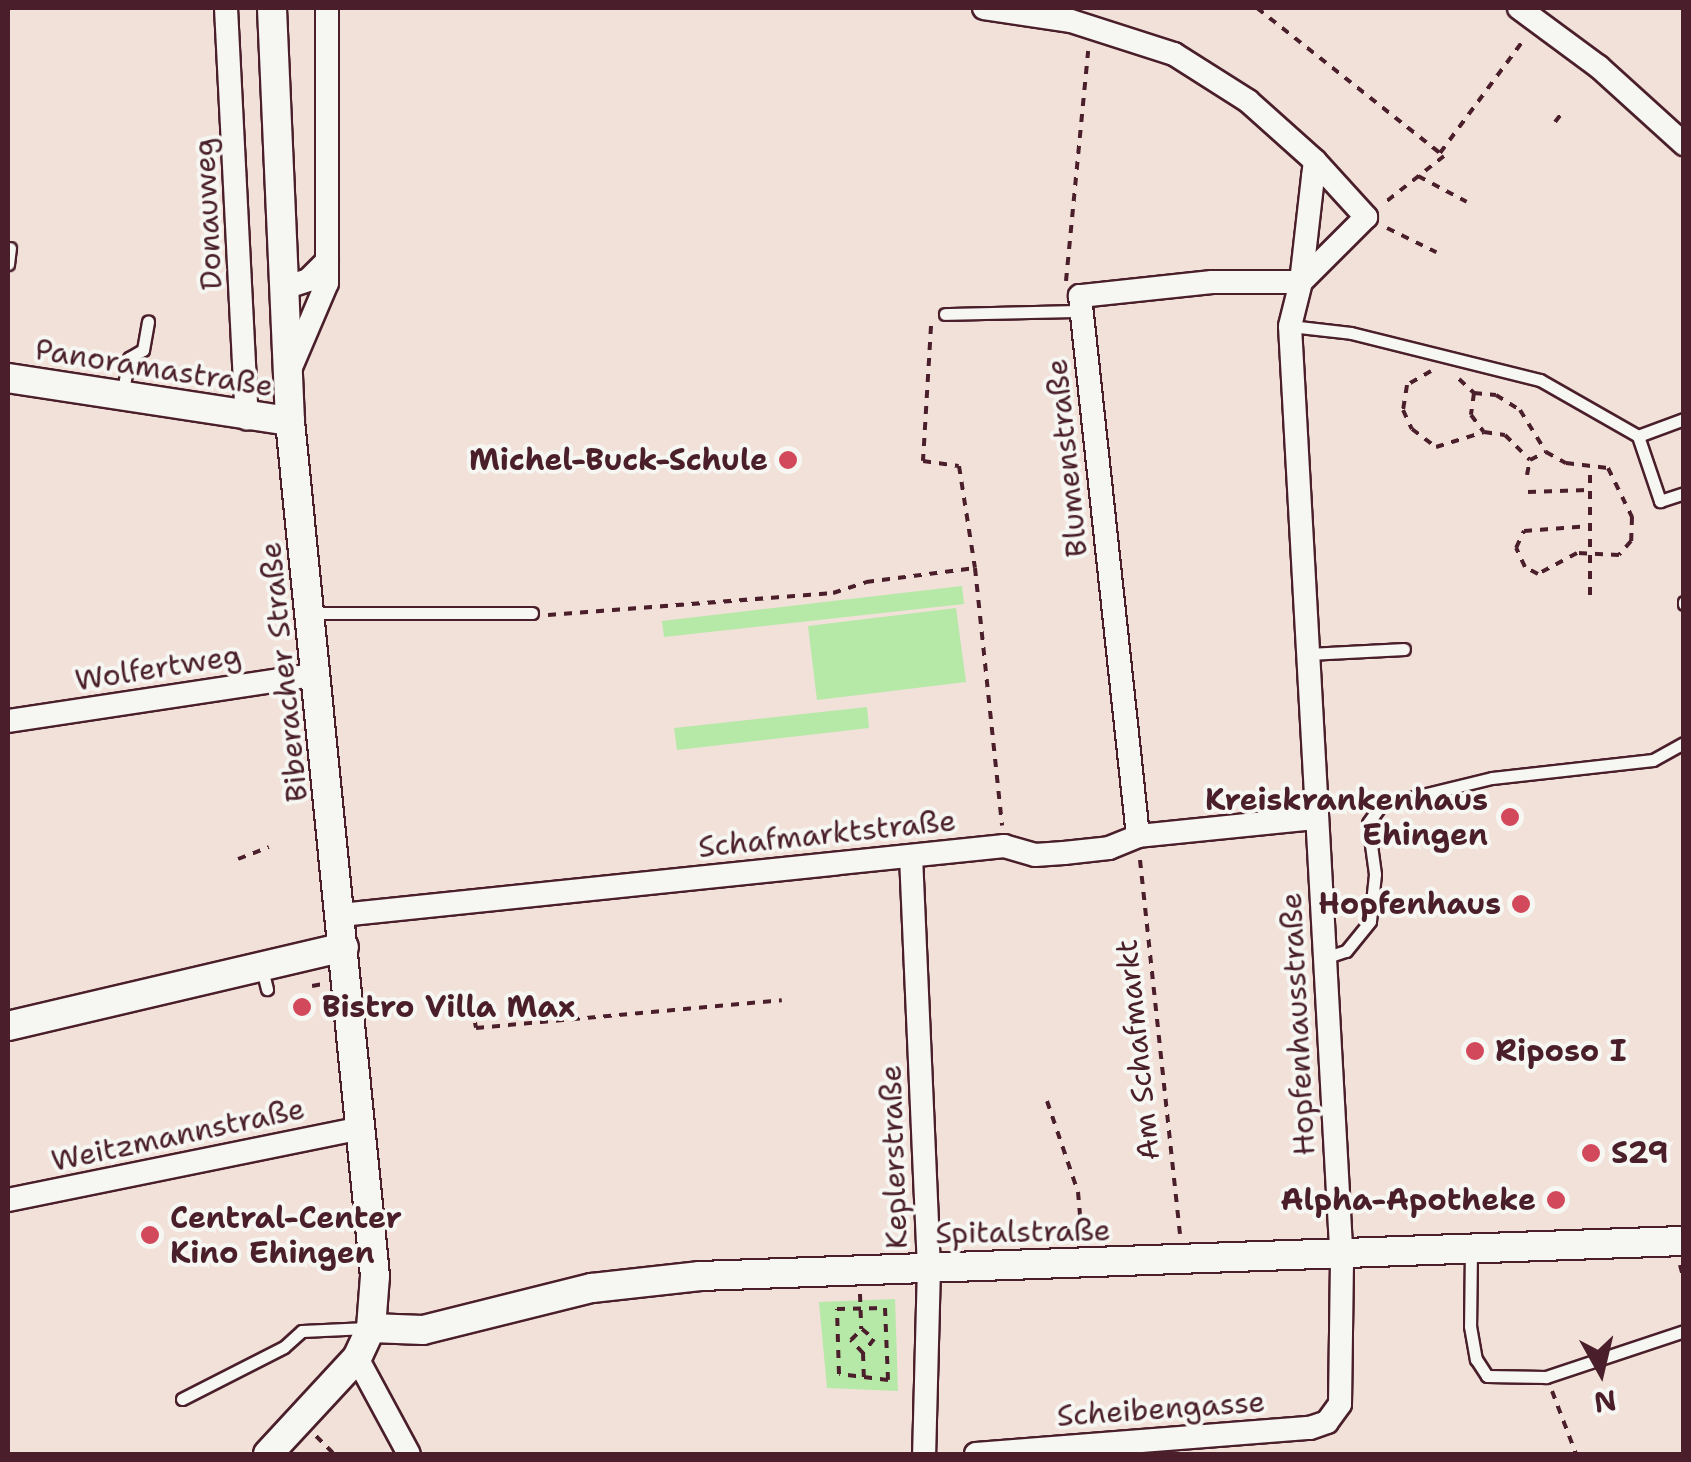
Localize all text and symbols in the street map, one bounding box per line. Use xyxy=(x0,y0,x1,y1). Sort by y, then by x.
street label: Donauweg xyxy=(186,137,230,291)
street label: Panoramastraße xyxy=(32,331,276,405)
street label: Blumenstraße xyxy=(1039,357,1095,559)
place label: Michel-Buck-Schule xyxy=(469,442,768,478)
marker: Michel-Buck-Schule xyxy=(777,449,799,471)
street label: Biberacher Straße xyxy=(252,540,316,804)
street label: Wolfertweg xyxy=(72,637,244,699)
place label: Kreiskrankenhaus Ehingen xyxy=(1205,782,1488,852)
street label: Schafmarktstraße xyxy=(696,803,958,865)
marker: Kreiskrankenhaus Ehingen xyxy=(1497,804,1523,830)
place label: Hopfenhaus xyxy=(1318,886,1501,922)
street label: Hopfenhausstraße xyxy=(1273,891,1323,1157)
marker: Hopfenhaus xyxy=(1510,893,1532,915)
street label: Am Schafmarkt xyxy=(1108,938,1168,1162)
place label: Bistro Villa Max xyxy=(322,989,575,1025)
marker: Bistro Villa Max xyxy=(291,996,313,1018)
place label: Riposo I xyxy=(1495,1033,1626,1069)
marker: Riposo I xyxy=(1464,1040,1486,1062)
street label: Keplerstraße xyxy=(873,1064,915,1250)
street label: Weitzmannstraße xyxy=(48,1091,308,1179)
place label: S29 xyxy=(1611,1135,1669,1171)
marker: S29 xyxy=(1580,1142,1602,1164)
place label: Alpha-Apotheke xyxy=(1281,1182,1536,1218)
marker: Alpha-Apotheke xyxy=(1545,1189,1567,1211)
place label: Central-Center Kino Ehingen xyxy=(170,1200,402,1270)
street label: Spitalstraße xyxy=(935,1212,1111,1252)
marker: Central-Center Kino Ehingen xyxy=(139,1224,161,1246)
north arrow xyxy=(1551,1322,1651,1422)
text: N xyxy=(1592,1381,1619,1422)
street label: Scheibengasse xyxy=(1056,1384,1266,1434)

